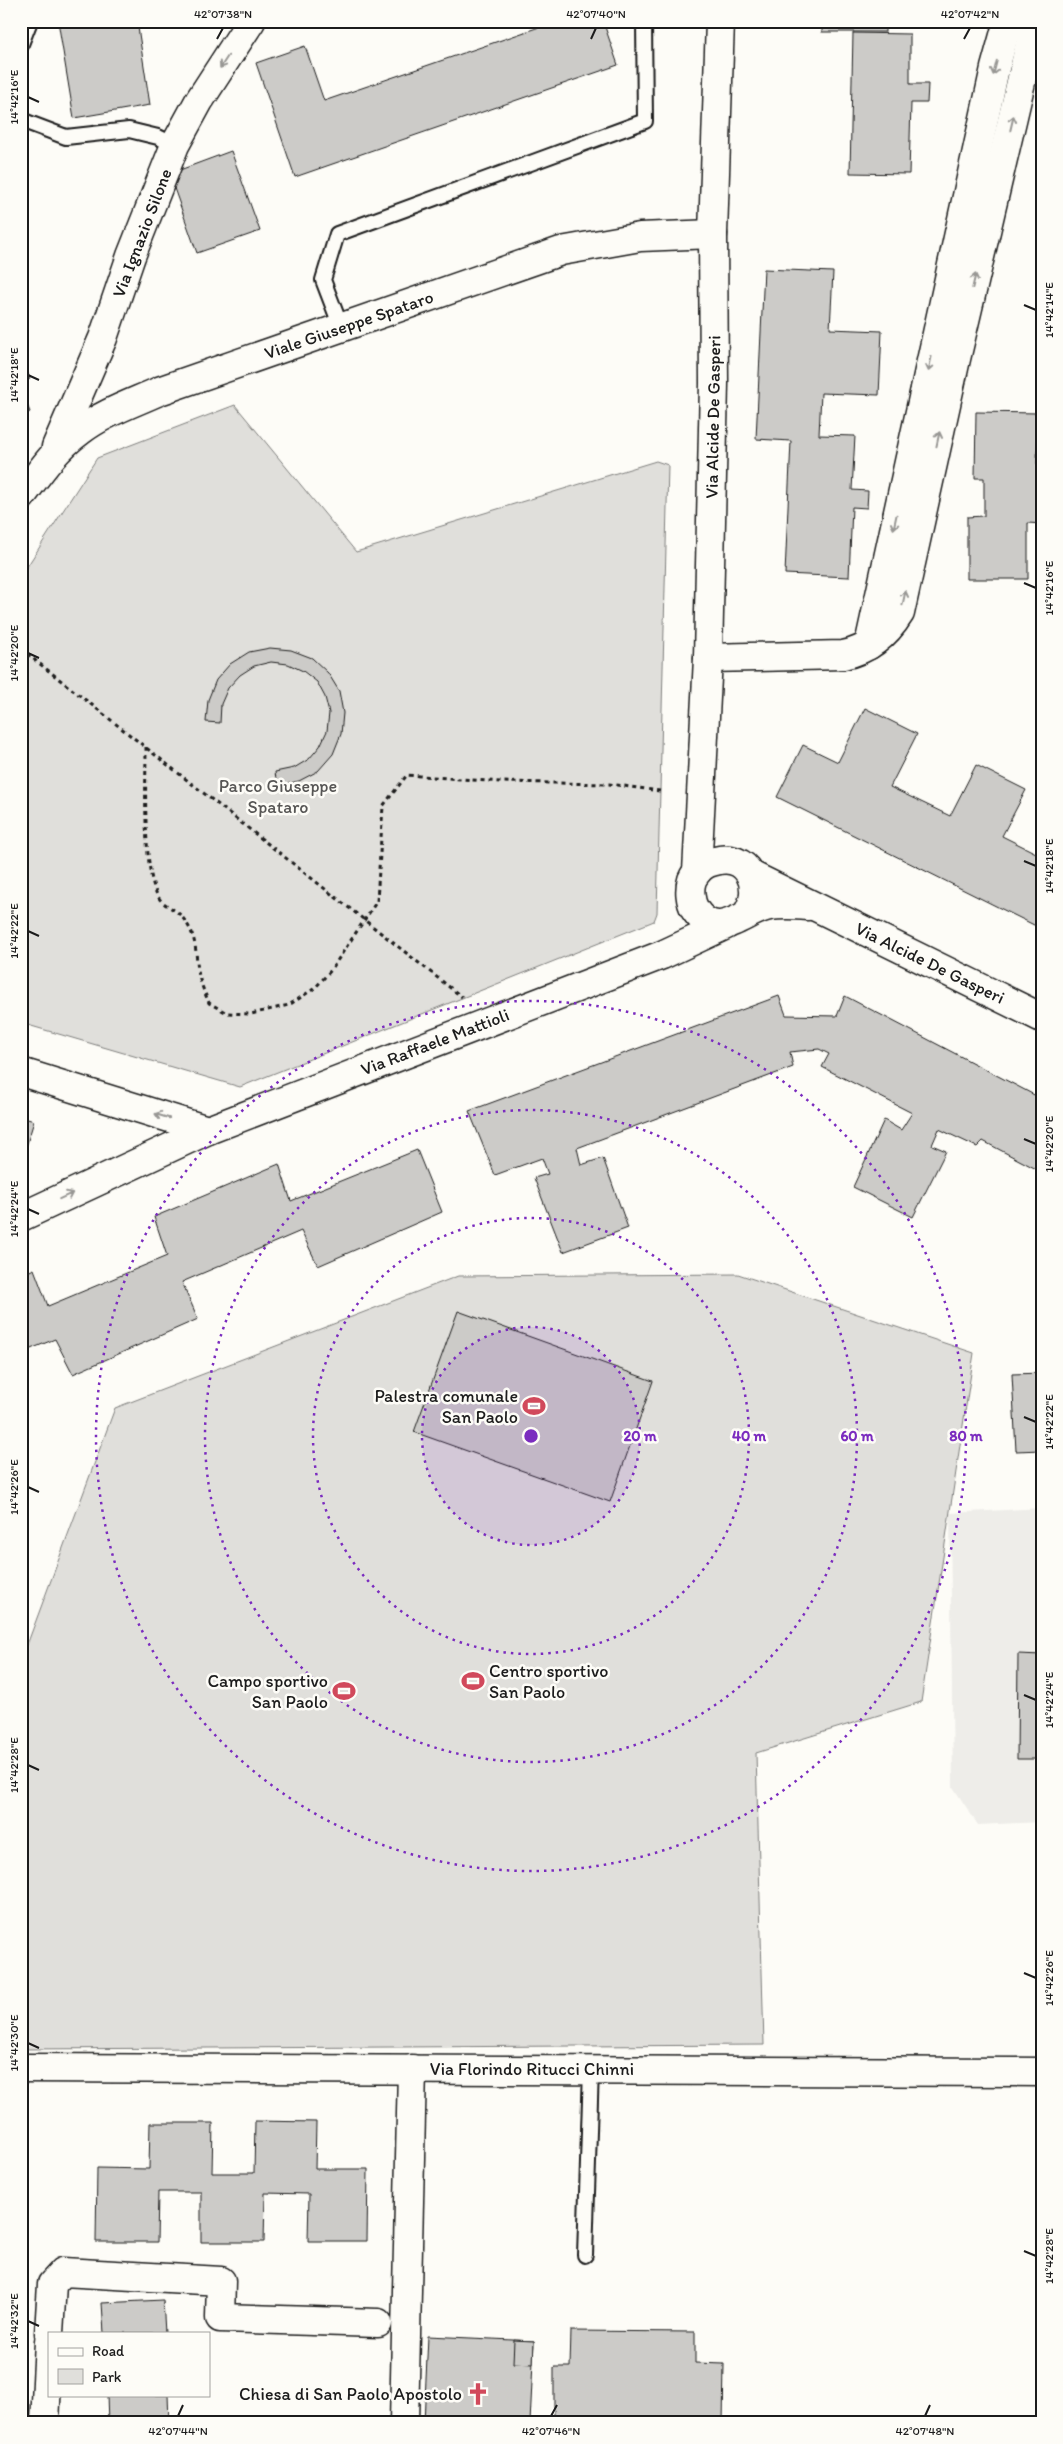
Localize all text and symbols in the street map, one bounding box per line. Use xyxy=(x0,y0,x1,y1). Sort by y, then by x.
text: 42°07'38"N xyxy=(194,7,252,21)
text: 42°07'40"N xyxy=(566,7,626,21)
text: 42°07'42"N xyxy=(941,7,999,21)
one-way arrow xyxy=(219,55,230,69)
one-way arrow xyxy=(990,60,1000,76)
text: 14°42'16"E xyxy=(7,69,21,125)
one-way arrow xyxy=(1008,115,1017,131)
street label: Via Ignazio Silone xyxy=(107,165,177,301)
one-way arrow xyxy=(970,273,979,289)
text: 14°42'14"E xyxy=(1042,282,1056,338)
street label: Viale Giuseppe Spataro xyxy=(262,286,436,364)
street label: Via Alcide De Gasperi xyxy=(701,335,725,499)
text: 14°42'18"E xyxy=(7,347,21,403)
one-way arrow xyxy=(925,355,934,371)
one-way arrow xyxy=(934,432,943,448)
one-way arrow xyxy=(890,514,900,530)
text: 14°42'16"E xyxy=(1042,560,1056,616)
one-way arrow xyxy=(899,590,909,606)
text: 14°42'20"E xyxy=(7,624,21,681)
park label: Parco Giuseppe Spataro xyxy=(219,775,337,818)
text: 14°42'18"E xyxy=(1042,838,1056,894)
text: 14°42'22"E xyxy=(7,903,21,959)
street label: Via Alcide De Gasperi xyxy=(852,917,1008,1009)
street label: Via Raffaele Mattioli xyxy=(358,1004,512,1080)
one-way arrow xyxy=(154,1111,170,1120)
text: 14°42'20"E xyxy=(1042,1115,1056,1172)
text: 14°42'24"E xyxy=(7,1180,21,1237)
one-way arrow xyxy=(58,1191,73,1201)
place label: Palestra comunale San Paolo xyxy=(374,1385,518,1428)
sports icon: Palestra comunale San Paolo xyxy=(521,1393,547,1419)
text: 14°42'22"E xyxy=(1042,1394,1056,1450)
centre of rings xyxy=(522,1427,540,1445)
text: 20 m xyxy=(623,1427,657,1445)
text: 40 m xyxy=(732,1427,767,1445)
text: 60 m xyxy=(840,1427,874,1445)
text: 80 m xyxy=(949,1427,983,1445)
text: 14°42'26"E xyxy=(7,1459,21,1515)
place label: Centro sportivo San Paolo xyxy=(489,1660,608,1703)
sports icon: Centro sportivo San Paolo xyxy=(460,1668,486,1694)
place label: Campo sportivo San Paolo xyxy=(207,1670,328,1713)
text: 14°42'24"E xyxy=(1042,1671,1056,1728)
sports icon: Campo sportivo San Paolo xyxy=(331,1678,357,1704)
text: 14°42'28"E xyxy=(7,1737,21,1793)
text: 14°42'26"E xyxy=(1042,1950,1056,2006)
text: 14°42'30"E xyxy=(7,2014,21,2072)
street label: Via Florindo Ritucci Chinni xyxy=(430,2058,634,2080)
text: 14°42'28"E xyxy=(1042,2228,1056,2284)
text: 14°42'32"E xyxy=(7,2293,21,2349)
legend xyxy=(48,2332,210,2396)
text: Road xyxy=(92,2342,125,2360)
text: Park xyxy=(92,2368,122,2386)
church icon: Chiesa di San Paolo Apostolo xyxy=(465,2381,491,2407)
place label: Chiesa di San Paolo Apostolo xyxy=(239,2383,462,2405)
text: 42°07'44"N xyxy=(148,2424,208,2438)
text: 42°07'46"N xyxy=(522,2424,580,2438)
text: 42°07'48"N xyxy=(896,2424,954,2438)

